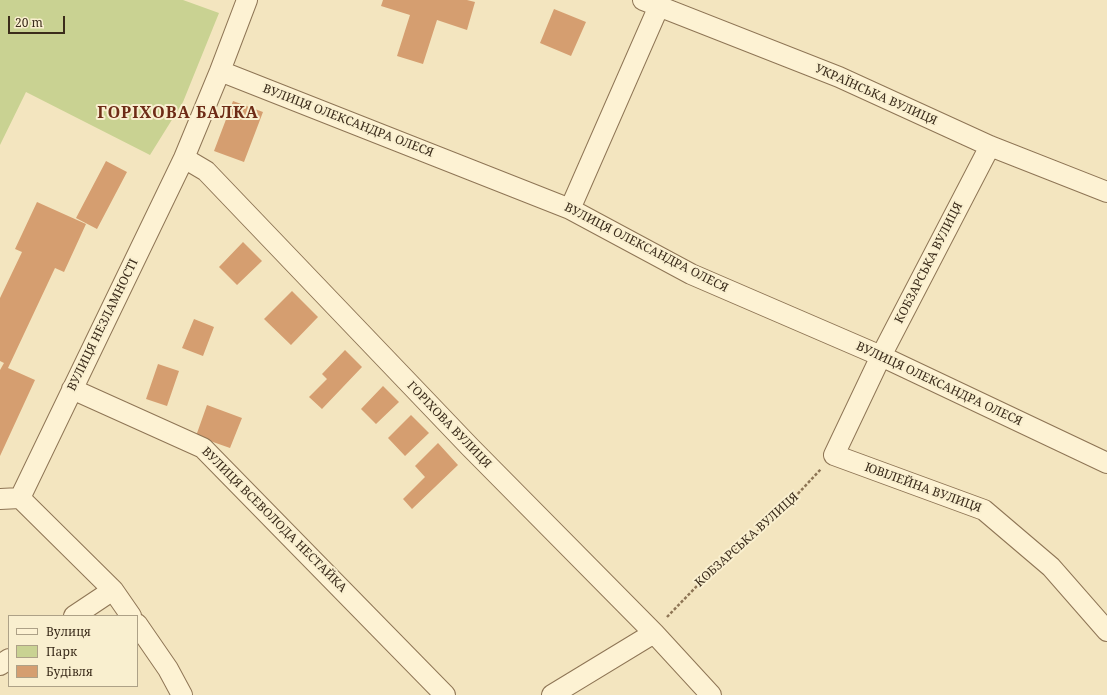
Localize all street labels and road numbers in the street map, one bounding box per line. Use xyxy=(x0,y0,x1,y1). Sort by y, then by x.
street label: УКРАЇНСЬКА ВУЛИЦЯ xyxy=(813,62,939,128)
street label: ВУЛИЦЯ ОЛЕКСАНДРА ОЛЕСЯ xyxy=(261,82,435,160)
street label: ВУЛИЦЯ ОЛЕКСАНДРА ОЛЕСЯ xyxy=(562,200,730,296)
street label: КОБЗАРСЬКА ВУЛИЦЯ xyxy=(892,200,966,326)
street label: ВУЛИЦЯ НЕЗЛАМНОСТІ xyxy=(65,257,141,393)
street label: ВУЛИЦЯ ОЛЕКСАНДРА ОЛЕСЯ xyxy=(854,339,1024,429)
street label: ГОРІХОВА ВУЛИЦЯ xyxy=(404,379,494,471)
street label: ВУЛИЦЯ ВСЕВОЛОДА НЕСТАЙКА xyxy=(198,444,350,596)
street label: ЮВІЛЕЙНА ВУЛИЦЯ xyxy=(863,460,983,516)
street label: КОБЗАРСЬКА ВУЛИЦЯ xyxy=(692,490,802,590)

